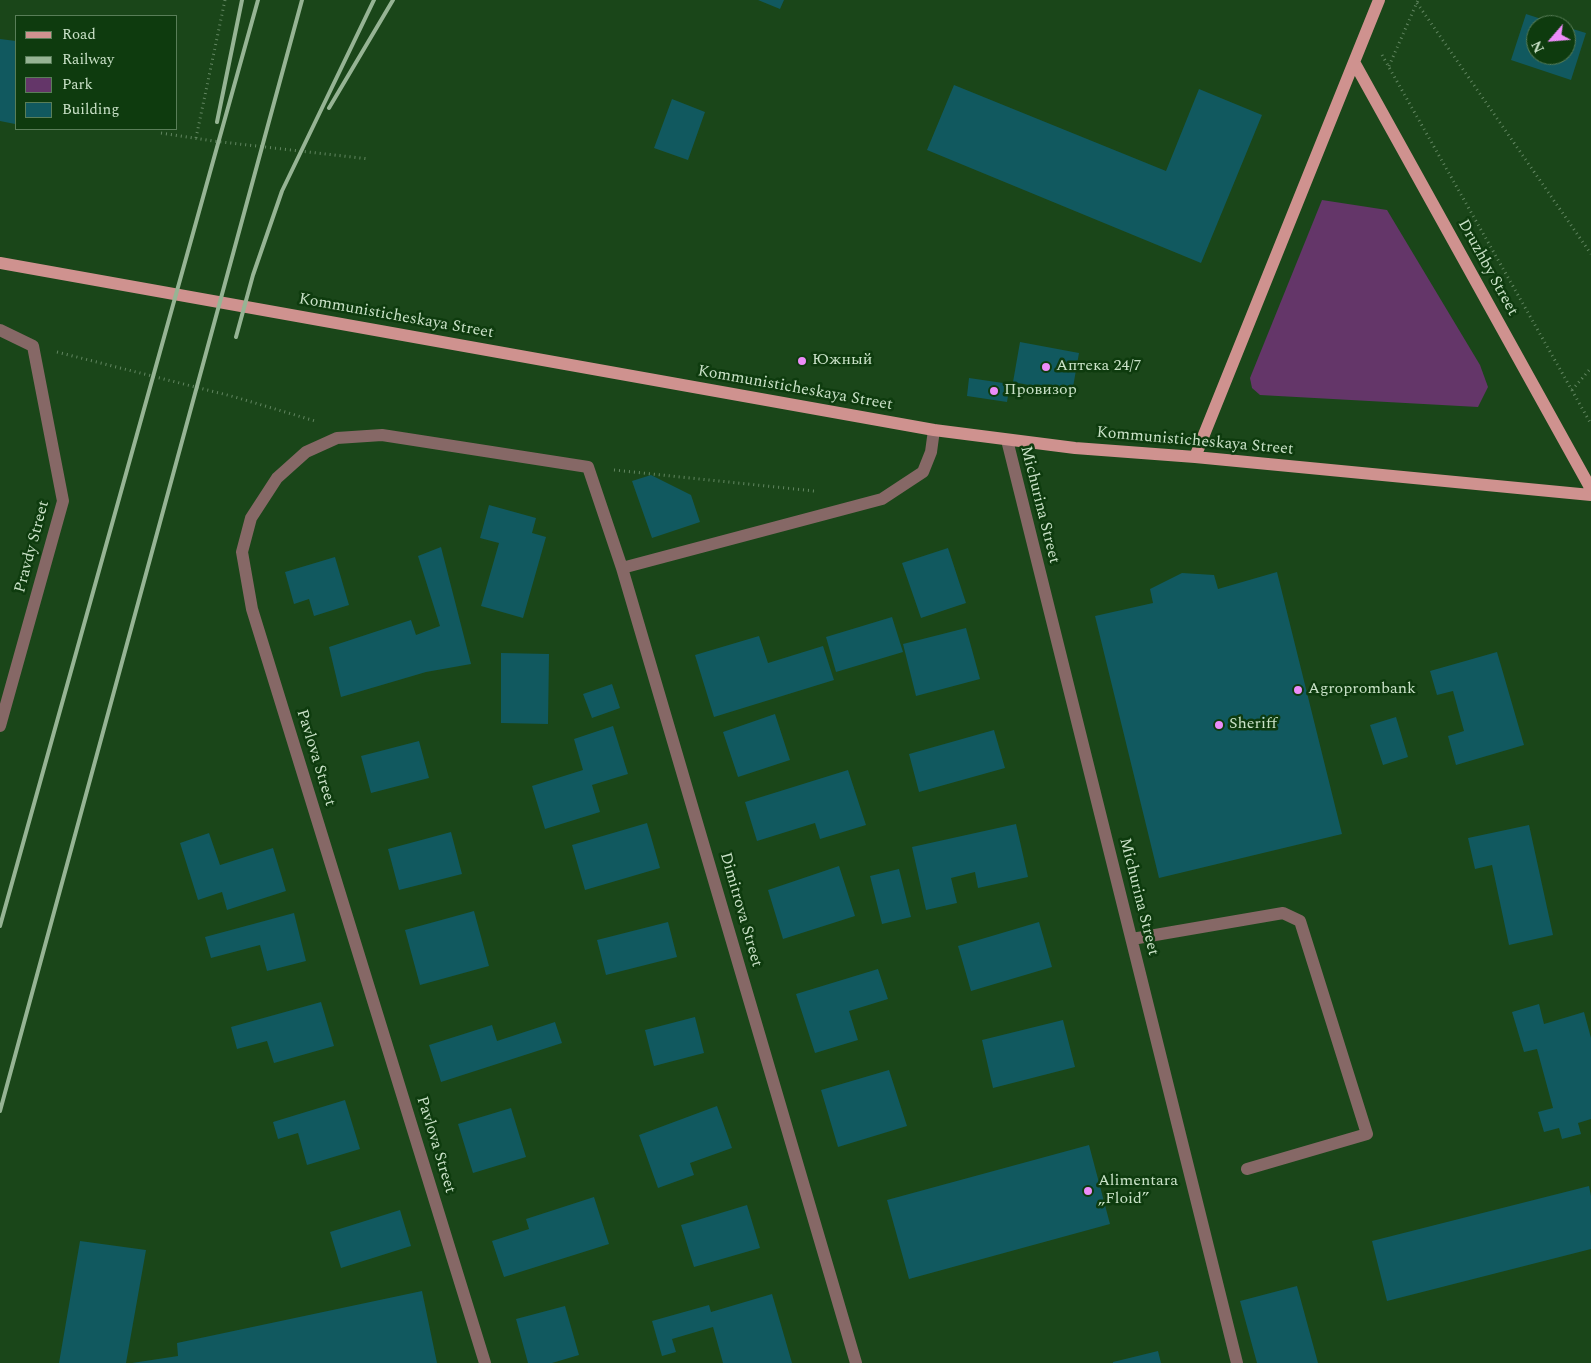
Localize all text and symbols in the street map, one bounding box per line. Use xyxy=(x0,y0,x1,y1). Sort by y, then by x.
legend xyxy=(15,15,178,130)
north arrow xyxy=(1526,15,1576,65)
text: Road xyxy=(62,23,96,46)
text: N xyxy=(1526,37,1550,56)
text: Railway xyxy=(62,48,114,71)
text: Park xyxy=(62,73,93,96)
text: Building xyxy=(62,98,119,121)
street label: Druzhby Street xyxy=(1453,217,1521,319)
street label: Kommunisticheskaya Street xyxy=(297,290,495,344)
place label: Южный xyxy=(812,351,872,371)
marker: Южный xyxy=(796,355,808,367)
place label: Аптека 24/7 xyxy=(1056,357,1141,377)
marker: Аптека 24/7 xyxy=(1040,361,1052,373)
street label: Kommunisticheskaya Street xyxy=(696,362,894,416)
place label: Провизор xyxy=(1004,381,1077,401)
marker: Провизор xyxy=(988,385,1000,397)
street label: Kommunisticheskaya Street xyxy=(1096,424,1294,460)
street label: Michurina Street xyxy=(1015,444,1063,566)
street label: Pravdy Street xyxy=(11,499,55,595)
place label: Agroprombank xyxy=(1308,680,1416,700)
marker: Agroprombank xyxy=(1292,684,1304,696)
street label: Pavlova Street xyxy=(291,707,339,809)
place label: Sheriff xyxy=(1229,715,1277,735)
marker: Sheriff xyxy=(1213,719,1225,731)
street label: Michurina Street xyxy=(1114,836,1162,958)
street label: Dimitrova Street xyxy=(714,850,766,970)
street label: Pavlova Street xyxy=(411,1094,459,1196)
place label: Alimentara „Floid” xyxy=(1098,1172,1178,1210)
marker: Alimentara „Floid” xyxy=(1082,1185,1094,1197)

